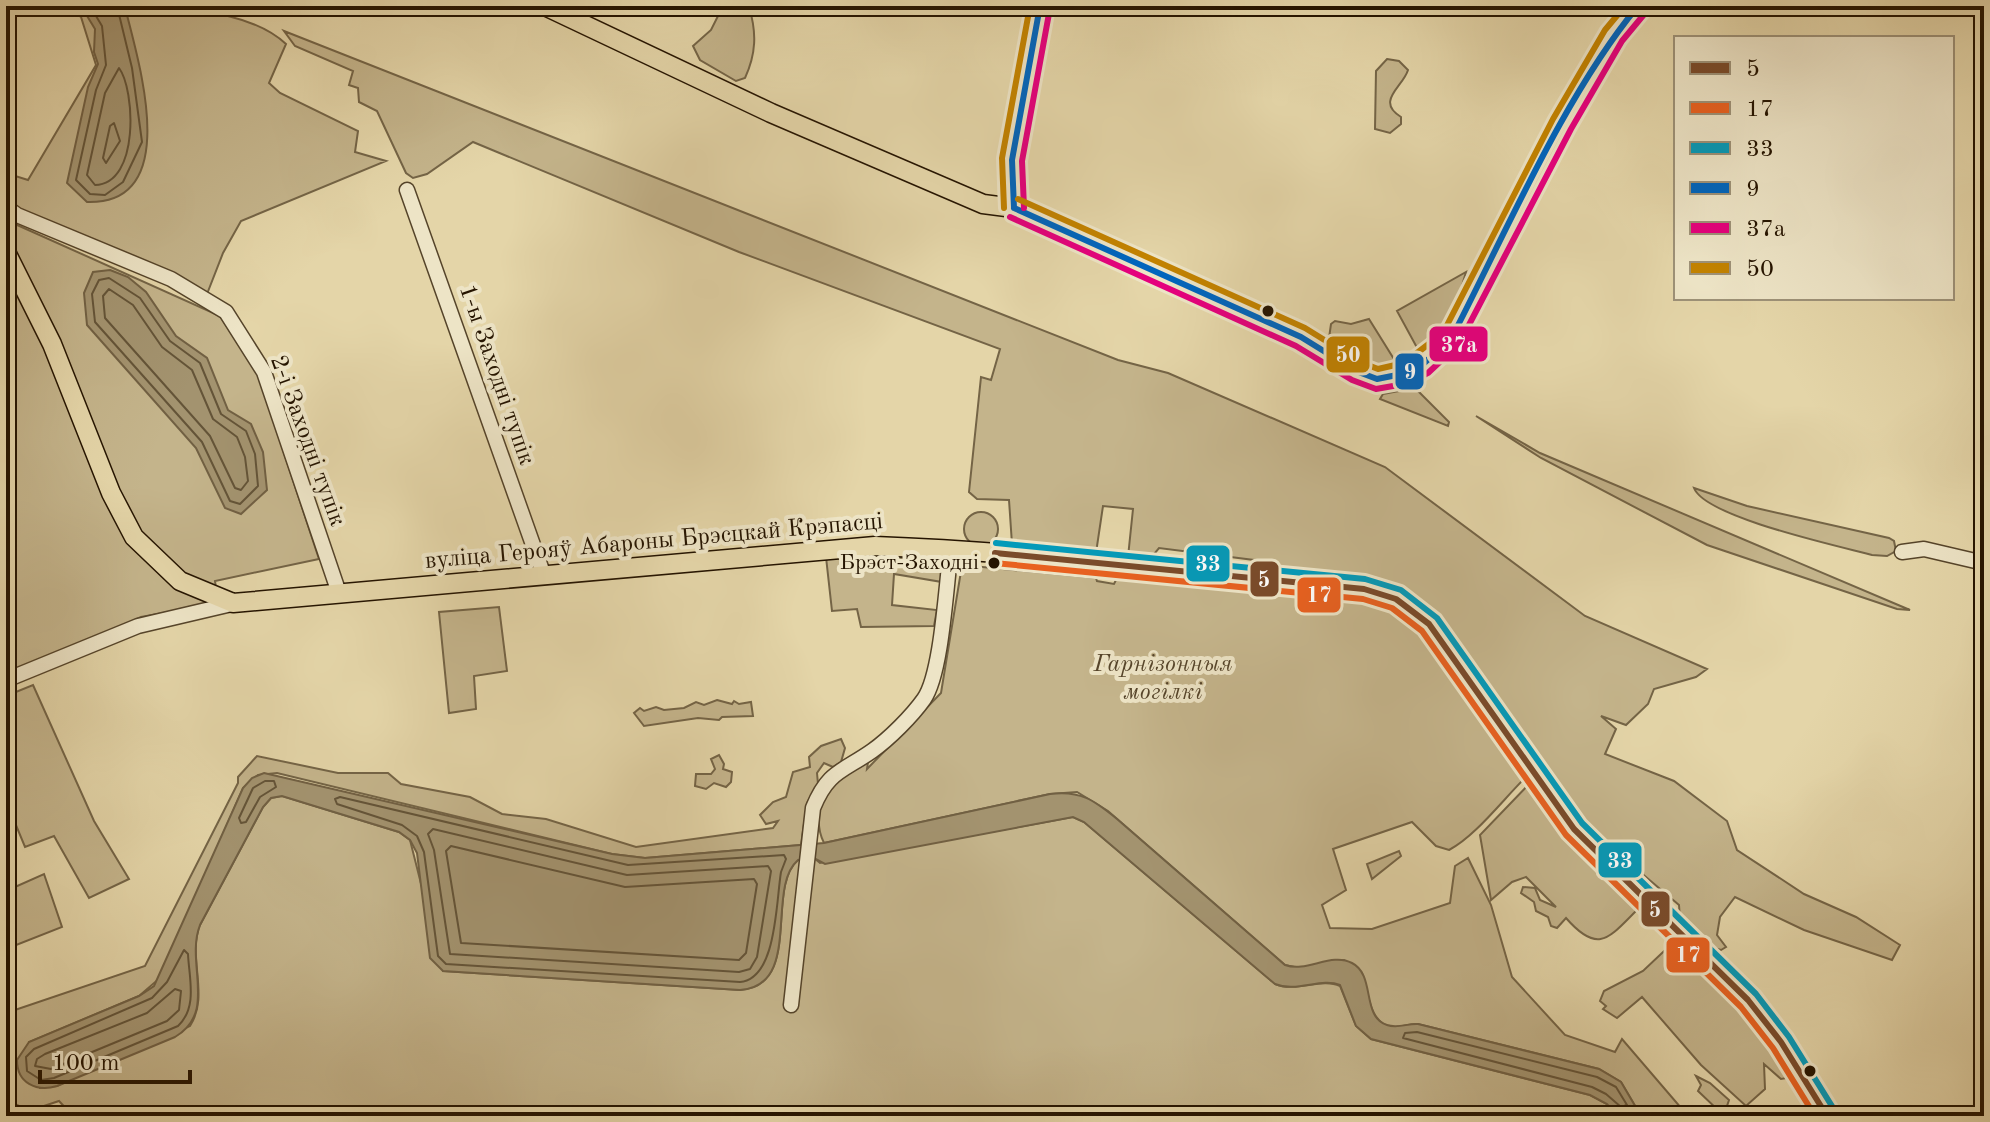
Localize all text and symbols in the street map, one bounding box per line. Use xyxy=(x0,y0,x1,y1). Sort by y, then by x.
legend xyxy=(1674,36,1954,300)
text: 5 xyxy=(1746,58,1760,82)
text: 17 xyxy=(1746,98,1774,122)
text: 33 xyxy=(1746,138,1774,162)
text: 9 xyxy=(1746,178,1760,202)
text: 37а xyxy=(1746,218,1786,242)
text: 50 xyxy=(1746,258,1774,282)
street label: 1-ы Заходні тупік xyxy=(454,282,538,468)
unlabelled marker xyxy=(1260,303,1276,319)
line badge: 37а xyxy=(1428,325,1489,363)
line badge: 50 xyxy=(1325,335,1371,374)
text: 37а xyxy=(1441,335,1477,357)
text: 50 xyxy=(1335,345,1361,367)
street label: 2-і Заходні тупік xyxy=(265,352,349,530)
line badge: 9 xyxy=(1394,352,1425,391)
text: 9 xyxy=(1404,362,1416,384)
street label: вуліца Герояў Абароны Брэсцкай Крэпасці xyxy=(424,510,884,574)
line badge: 33 xyxy=(1185,544,1231,583)
place label: Брэст-Заходні xyxy=(839,552,979,574)
text: 33 xyxy=(1195,554,1221,576)
marker: Брэст-Заходні xyxy=(986,555,1002,571)
line badge: 5 xyxy=(1249,560,1280,598)
text: 5 xyxy=(1258,570,1270,592)
line badge: 17 xyxy=(1296,576,1342,614)
text: 17 xyxy=(1306,585,1332,607)
park label: Гарнізонныя могілкі xyxy=(1092,653,1233,705)
line badge: 33 xyxy=(1597,841,1643,879)
text: 33 xyxy=(1607,851,1633,873)
line badge: 5 xyxy=(1640,890,1671,928)
text: 5 xyxy=(1649,900,1661,922)
line badge: 17 xyxy=(1665,936,1711,974)
text: 17 xyxy=(1675,945,1701,967)
scale bar xyxy=(40,1034,190,1084)
text: 100 m xyxy=(52,1052,120,1076)
unlabelled marker xyxy=(1802,1063,1818,1079)

